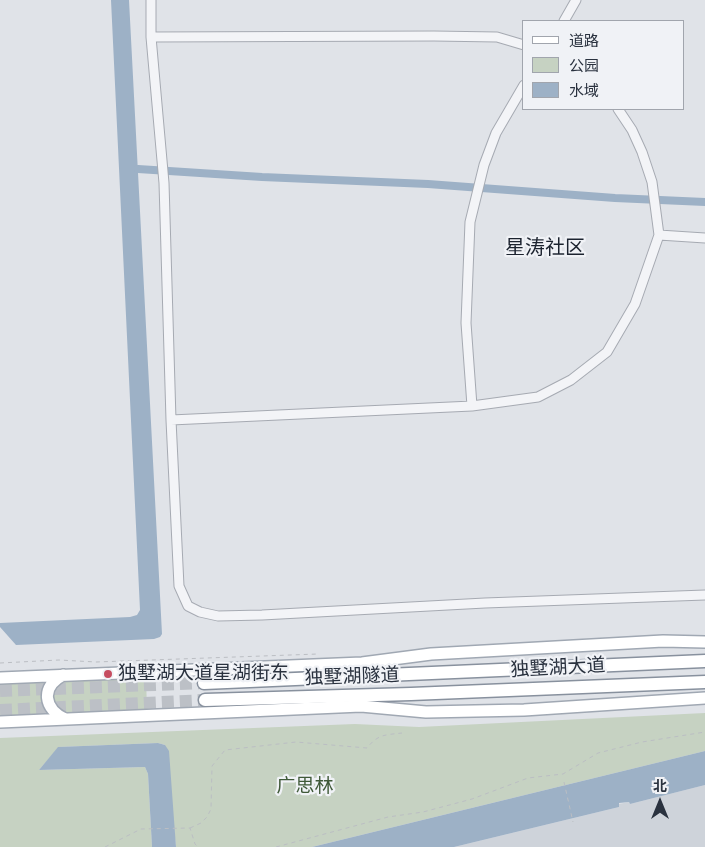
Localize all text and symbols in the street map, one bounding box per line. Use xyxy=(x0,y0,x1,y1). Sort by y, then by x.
legend xyxy=(522,20,685,110)
text: 道路 xyxy=(569,32,599,50)
text: 公园 xyxy=(569,57,599,75)
text: 水域 xyxy=(569,82,599,100)
district label: 星涛社区 xyxy=(505,236,585,260)
street label: 独墅湖大道 xyxy=(510,654,606,682)
place label: 独墅湖大道星湖街东 xyxy=(118,663,289,685)
street label: 独墅湖隧道 xyxy=(304,664,400,690)
marker: 独墅湖大道星湖街东 xyxy=(102,668,114,680)
park label: 广思林 xyxy=(277,776,333,798)
north arrow xyxy=(635,777,685,827)
text: 北 xyxy=(653,778,667,795)

